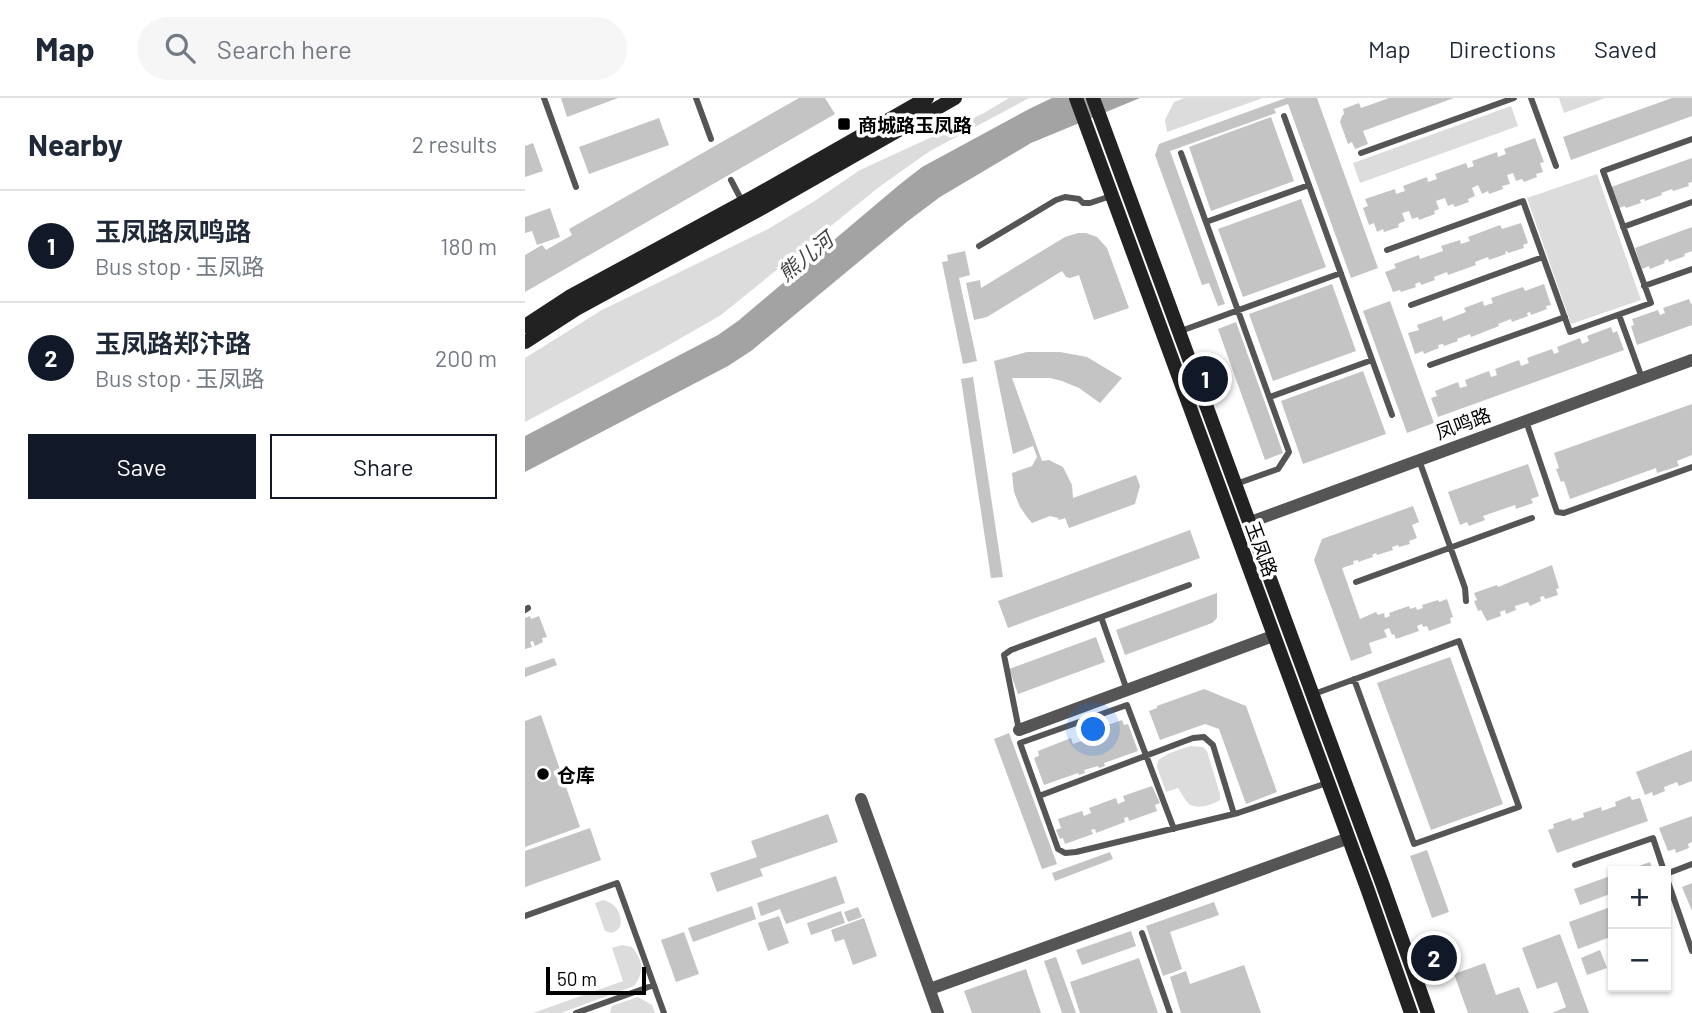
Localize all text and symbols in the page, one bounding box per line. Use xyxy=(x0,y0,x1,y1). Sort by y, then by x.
search box xyxy=(137,17,627,80)
text: Map xyxy=(35,28,95,68)
icon: search xyxy=(161,29,199,67)
text: Search here xyxy=(217,33,352,64)
text: Map xyxy=(1368,34,1411,63)
text: Directions xyxy=(1449,34,1556,63)
text: Saved xyxy=(1594,34,1657,63)
place label: 商城路玉凤路 xyxy=(858,113,972,136)
marker: 商城路玉凤路 xyxy=(836,116,852,132)
text: Nearby xyxy=(28,126,123,162)
text: 2 results xyxy=(412,130,497,158)
text: 玉凤路凤鸣路 xyxy=(95,215,251,246)
water label: 熊儿河 xyxy=(773,224,840,286)
text: 1 xyxy=(47,232,55,260)
text: 180 m xyxy=(440,232,497,260)
text: Bus stop · 玉凤路 xyxy=(95,252,264,280)
text: 玉凤路郑汴路 xyxy=(95,327,251,358)
text: 2 xyxy=(45,344,57,372)
text: 200 m xyxy=(435,344,497,372)
pin: 1 xyxy=(1182,353,1228,405)
text: Bus stop · 玉凤路 xyxy=(95,364,264,392)
street label: 凤鸣路 xyxy=(1432,402,1494,444)
button: Save xyxy=(28,434,256,499)
button: Share xyxy=(270,434,497,499)
street label: 玉凤路 xyxy=(1241,518,1283,580)
your location xyxy=(1076,712,1110,746)
place label: 仓库 xyxy=(557,763,595,786)
marker: 仓库 xyxy=(535,766,551,782)
map controls xyxy=(1608,866,1671,992)
button: + xyxy=(1608,866,1671,929)
button: − xyxy=(1608,929,1671,992)
pin: 2 xyxy=(1411,932,1457,984)
scale bar xyxy=(546,964,646,996)
text: 50 m xyxy=(557,967,597,990)

